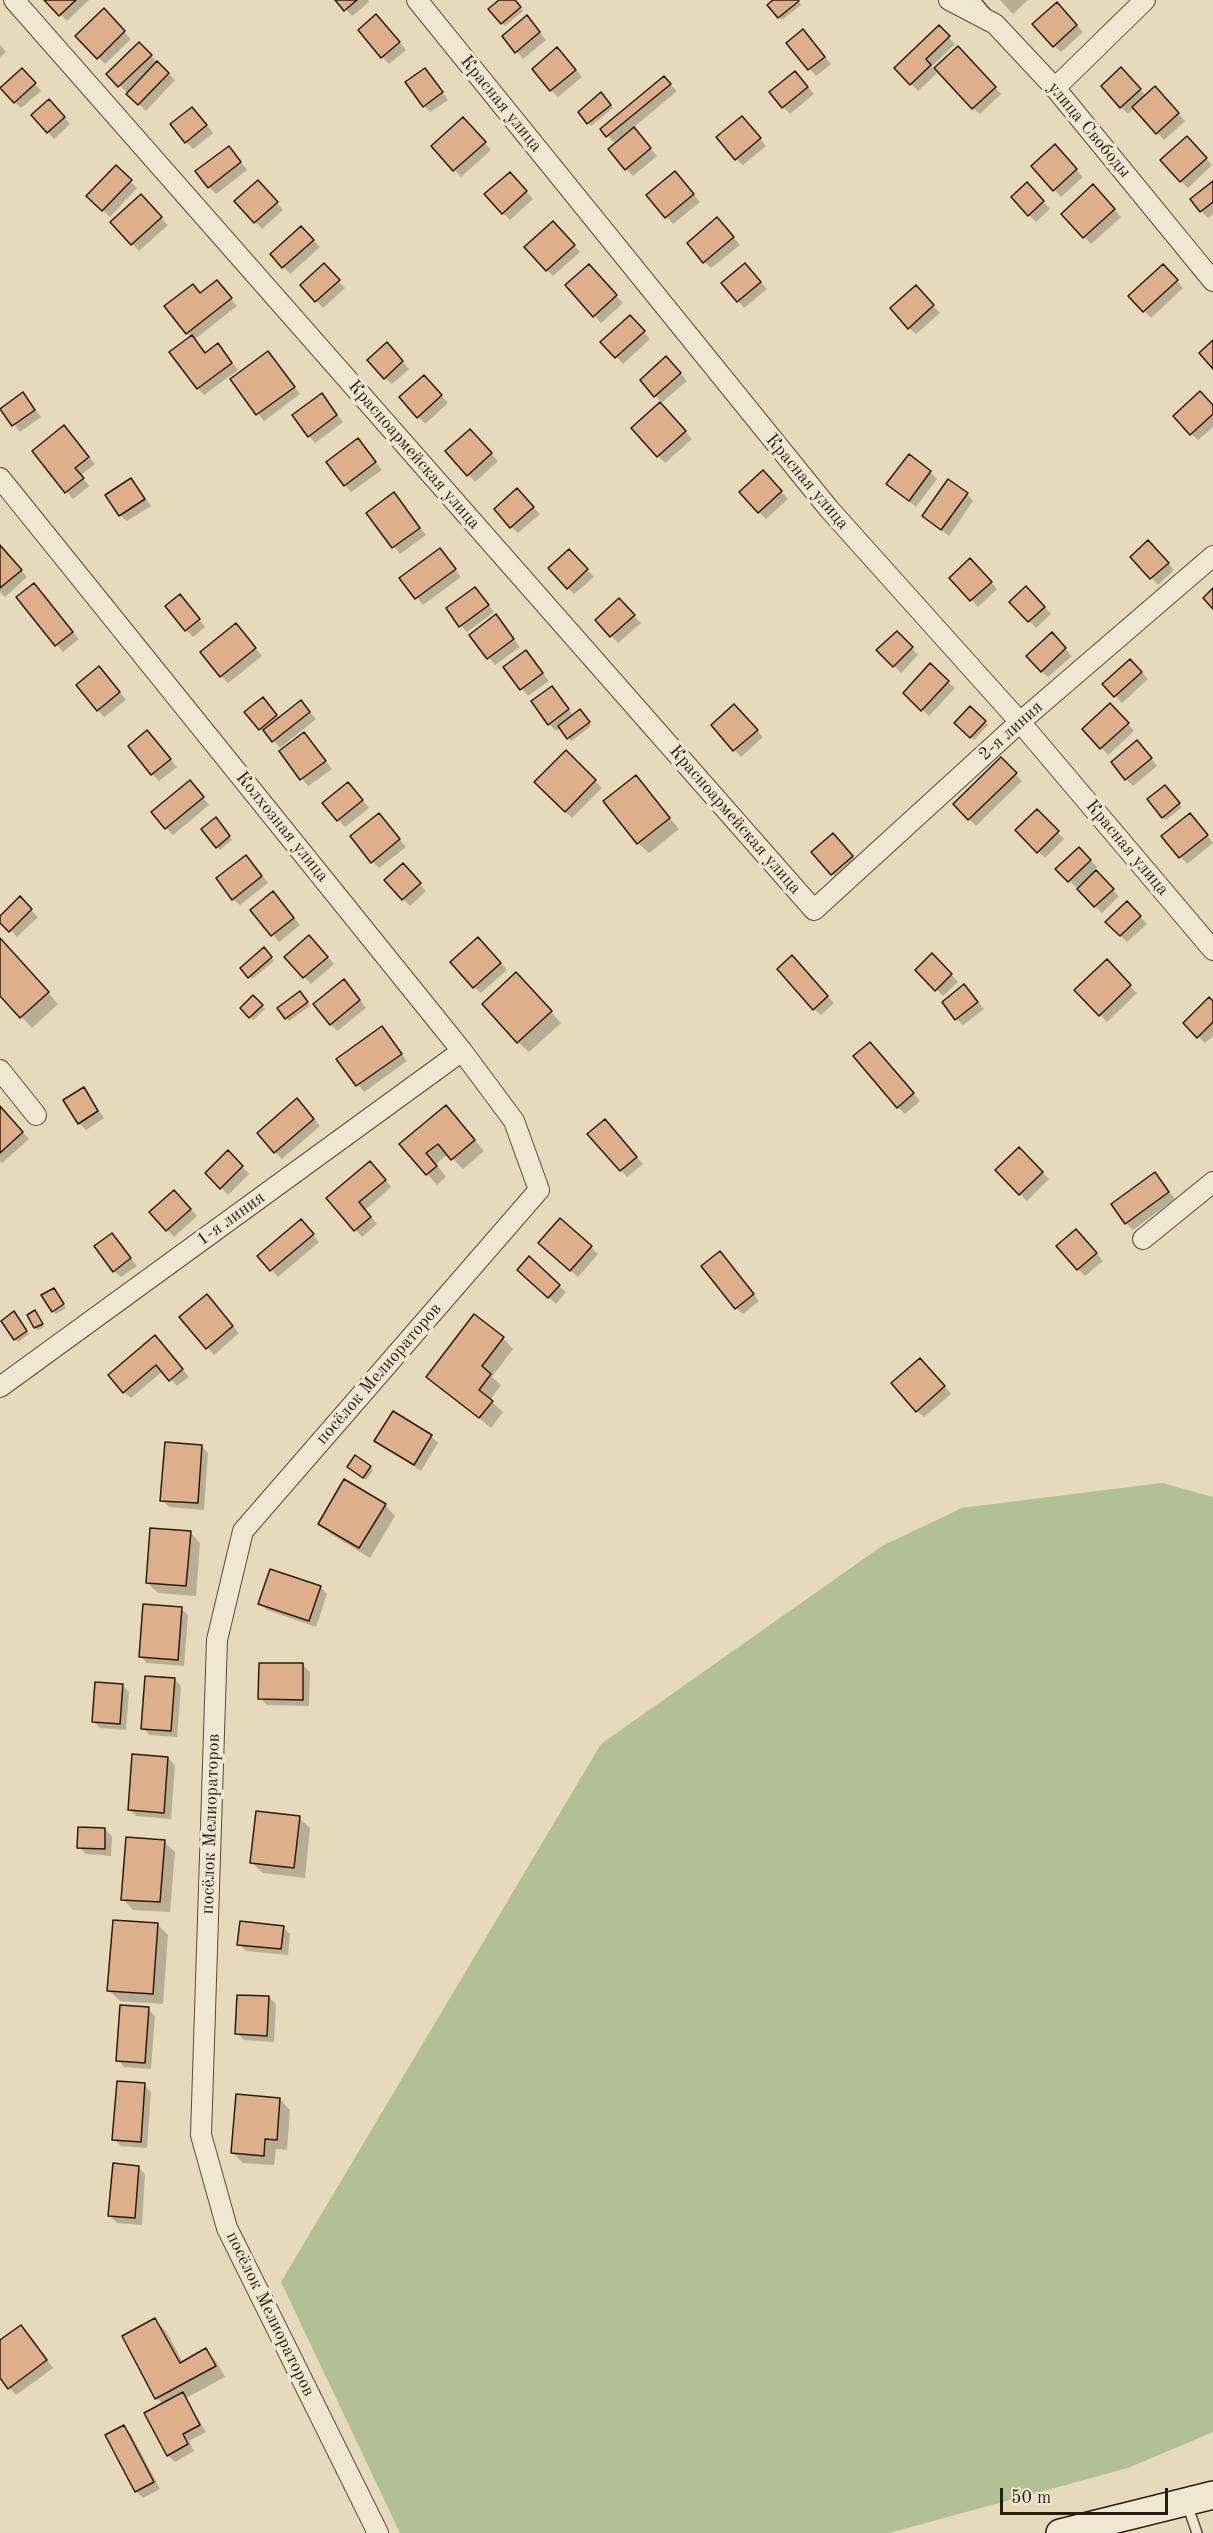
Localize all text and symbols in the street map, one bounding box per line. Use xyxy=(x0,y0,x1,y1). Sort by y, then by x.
street label: Красная улица xyxy=(455,51,547,157)
street label: улица Свободы xyxy=(1043,78,1135,182)
street label: Красноармейская улица xyxy=(343,376,485,534)
street label: Красная улица xyxy=(761,430,853,534)
street label: 2-я линия xyxy=(974,696,1048,766)
street label: Красноармейская улица xyxy=(664,741,806,899)
street label: Колхозная улица xyxy=(231,767,333,887)
street label: Красная улица xyxy=(1081,796,1173,900)
street label: 1-я линия xyxy=(193,1187,269,1251)
street label: посёлок Мелиораторов xyxy=(312,1299,446,1449)
street label: посёлок Мелиораторов xyxy=(197,1733,225,1915)
street label: посёлок Мелиораторов xyxy=(221,2228,319,2400)
scale bar xyxy=(1003,2476,1171,2514)
text: 50 m xyxy=(1011,2489,1051,2507)

